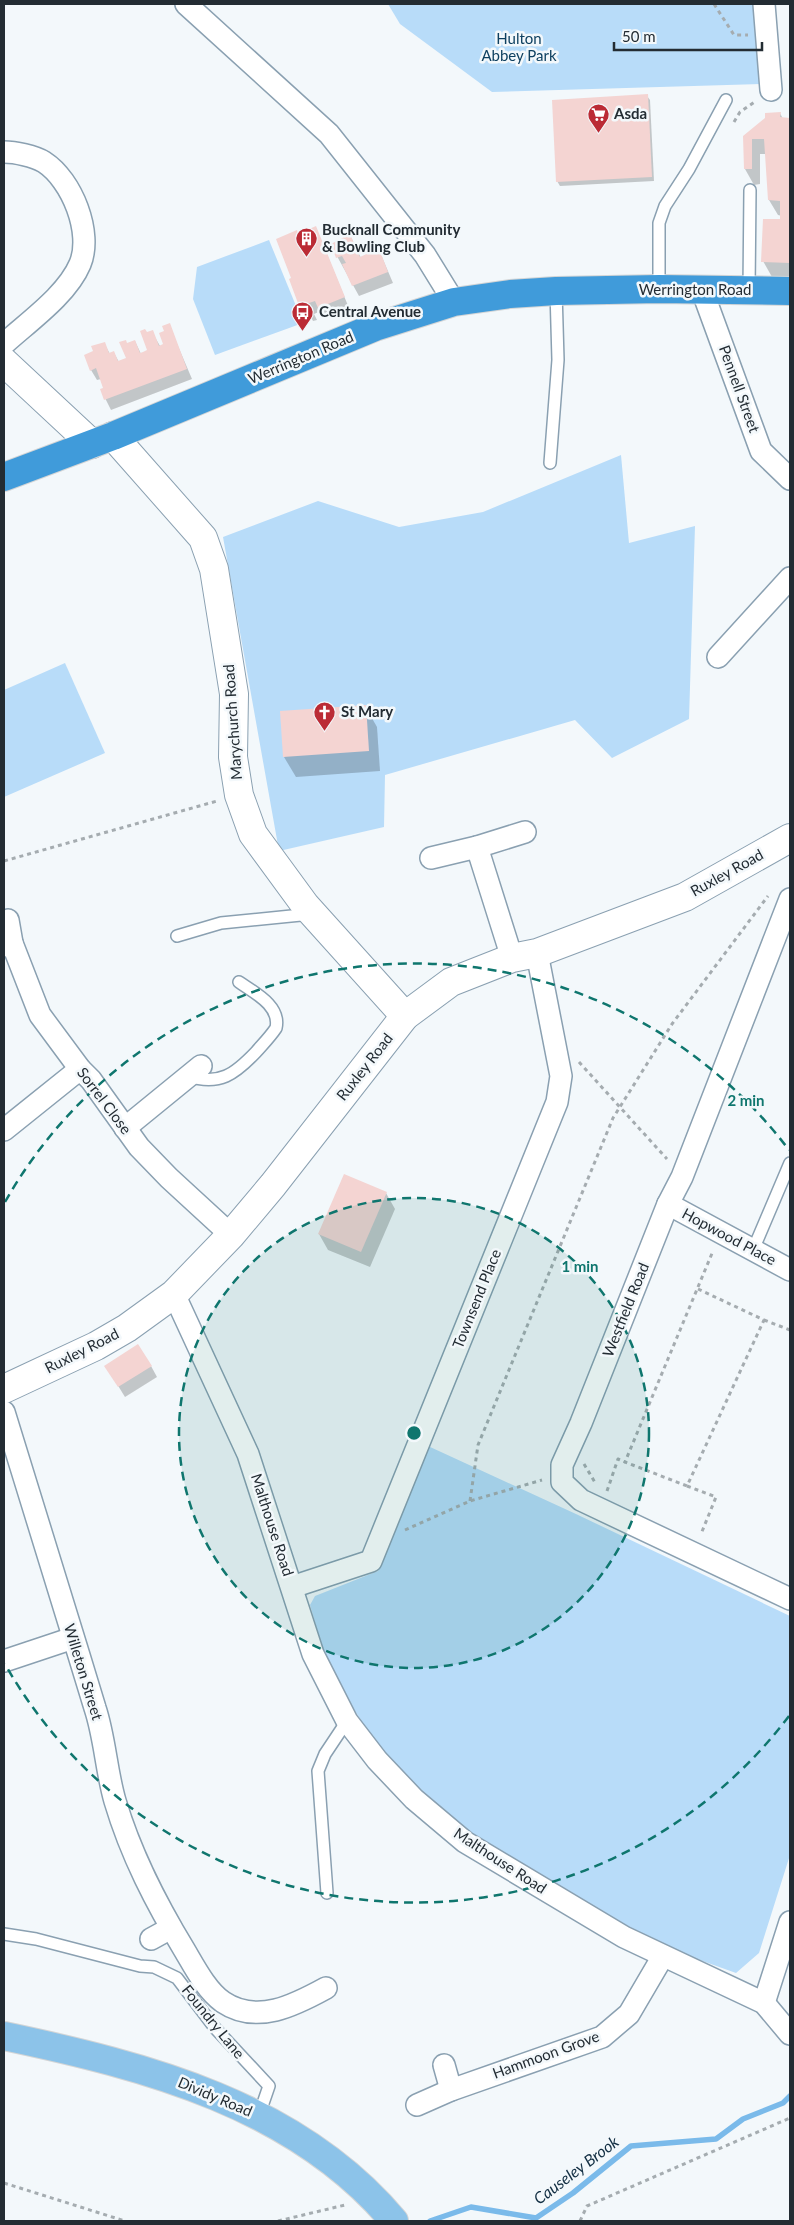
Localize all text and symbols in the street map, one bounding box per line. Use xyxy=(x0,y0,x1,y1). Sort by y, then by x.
scale bar xyxy=(614,20,762,52)
text: 50 m xyxy=(622,27,656,45)
park label: Hulton Abbey Park xyxy=(481,29,557,64)
supermarket icon: Asda xyxy=(586,102,610,133)
place label: Asda xyxy=(613,104,647,122)
place label: Bucknall Community & Bowling Club xyxy=(322,220,460,255)
building icon: Bucknall Community & Bowling Club xyxy=(294,227,318,258)
street label: Werrington Road xyxy=(639,280,751,298)
bus stop icon: Central Avenue xyxy=(291,300,315,331)
place label: Central Avenue xyxy=(319,302,421,320)
street label: Werrington Road xyxy=(245,327,356,387)
street label: Pennell Street xyxy=(716,343,764,435)
street label: Marychurch Road xyxy=(219,664,245,780)
church icon: St Mary xyxy=(313,700,337,731)
place label: St Mary xyxy=(341,702,393,720)
street label: Ruxley Road xyxy=(687,845,766,900)
street label: Ruxley Road xyxy=(332,1029,396,1104)
street label: Sorrel Close xyxy=(74,1063,136,1137)
text: 2 min xyxy=(727,1091,765,1109)
street label: Hopwood Place xyxy=(679,1204,780,1268)
street label: Townsend Place xyxy=(448,1246,504,1351)
text: 1 min xyxy=(561,1257,599,1275)
street label: Westfield Road xyxy=(598,1260,652,1359)
street label: Ruxley Road xyxy=(42,1324,122,1376)
centre of rings xyxy=(405,1424,423,1442)
street label: Malthouse Road xyxy=(248,1471,298,1578)
street label: Willeton Street xyxy=(61,1621,107,1723)
street label: Malthouse Road xyxy=(451,1824,550,1897)
street label: Foundry Lane xyxy=(179,1981,249,2062)
street label: Hammoon Grove xyxy=(490,2026,602,2082)
street label: Dividy Road xyxy=(175,2072,255,2120)
water label: Causeley Brook xyxy=(529,2131,622,2208)

